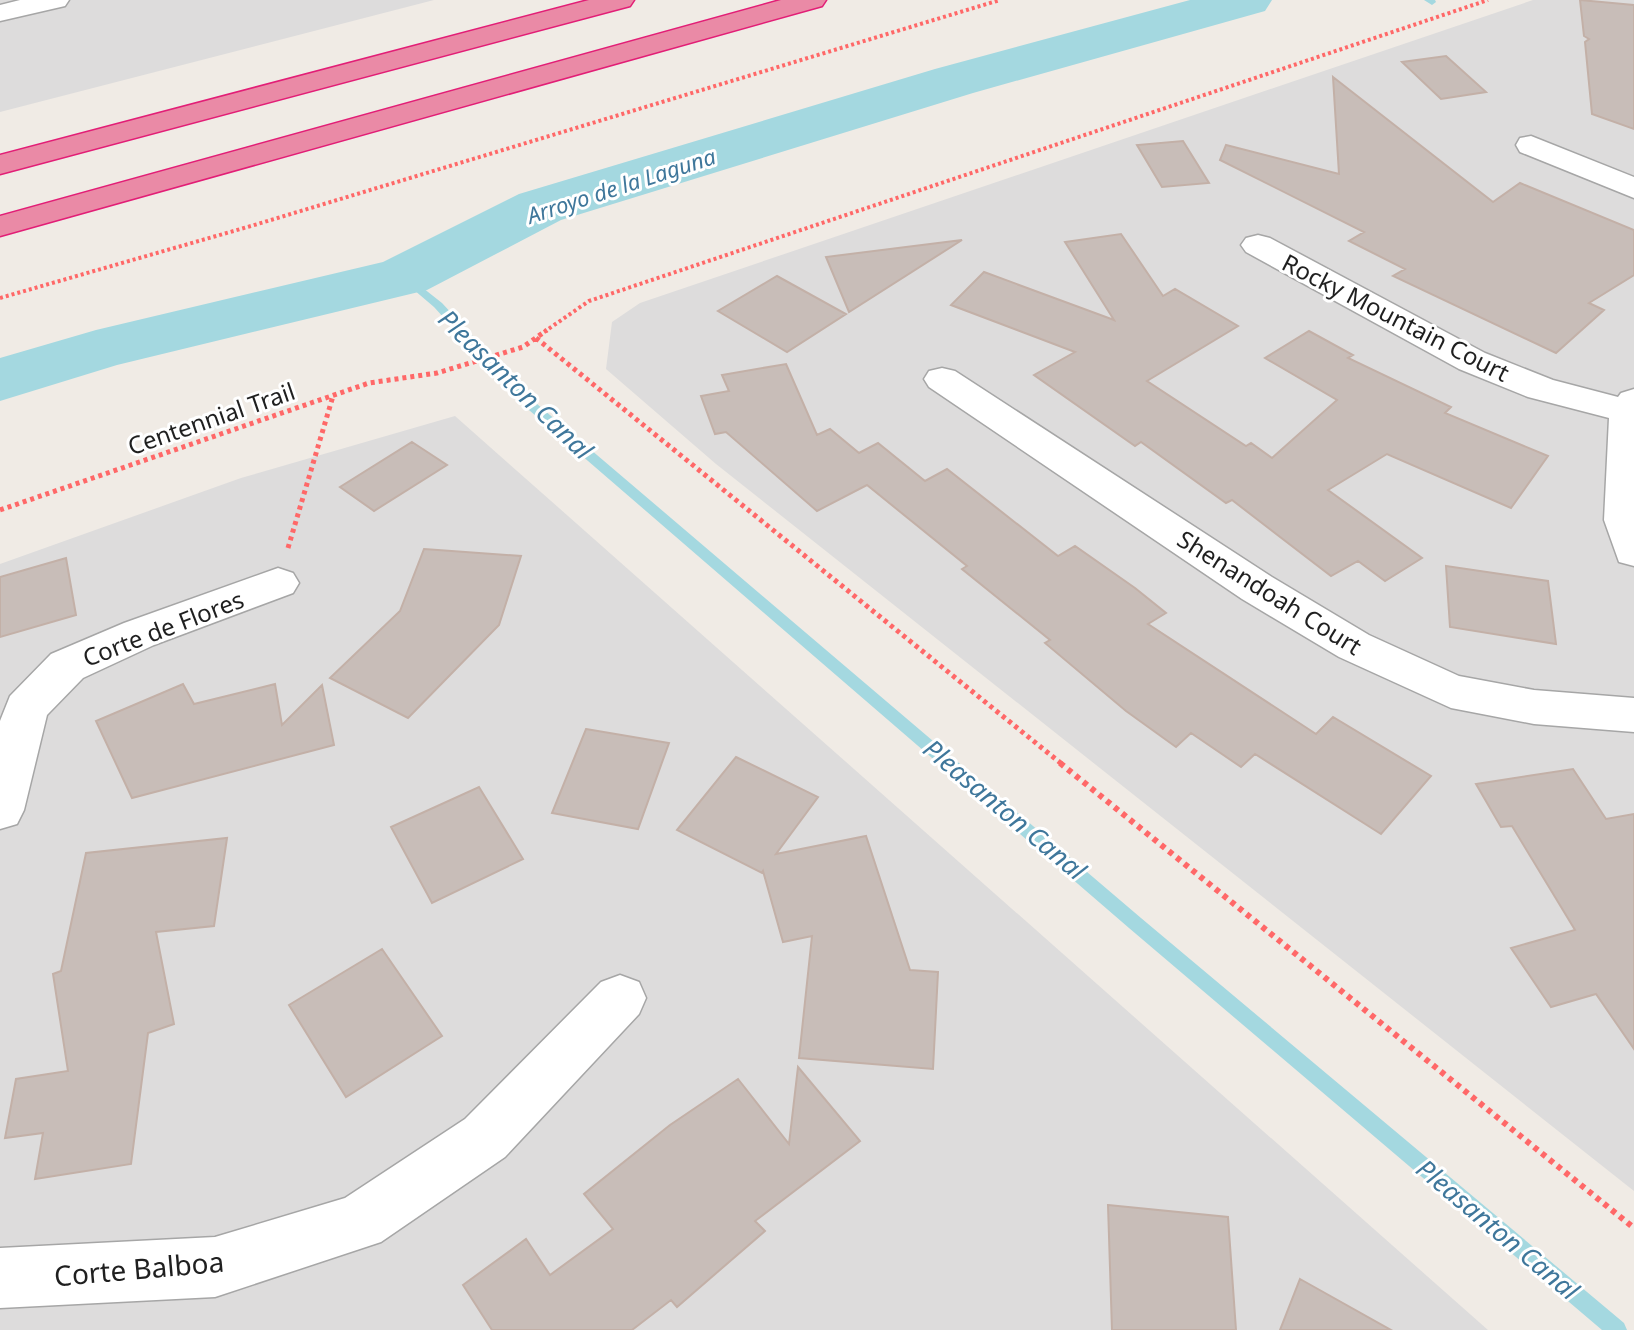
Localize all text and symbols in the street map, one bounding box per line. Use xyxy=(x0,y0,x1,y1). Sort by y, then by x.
water label: Arroyo de la Laguna xyxy=(521,140,720,230)
street label: Rocky Mountain Court xyxy=(1277,245,1515,389)
water label: Pleasanton Canal xyxy=(431,301,602,468)
street label: Centennial Trail xyxy=(123,374,299,462)
street label: Shenandoah Court xyxy=(1172,522,1369,662)
street label: Corte de Flores xyxy=(78,582,248,674)
water label: Pleasanton Canal xyxy=(916,730,1095,889)
water label: Pleasanton Canal xyxy=(1409,1150,1588,1309)
street label: Corte Balboa xyxy=(52,1242,226,1294)

